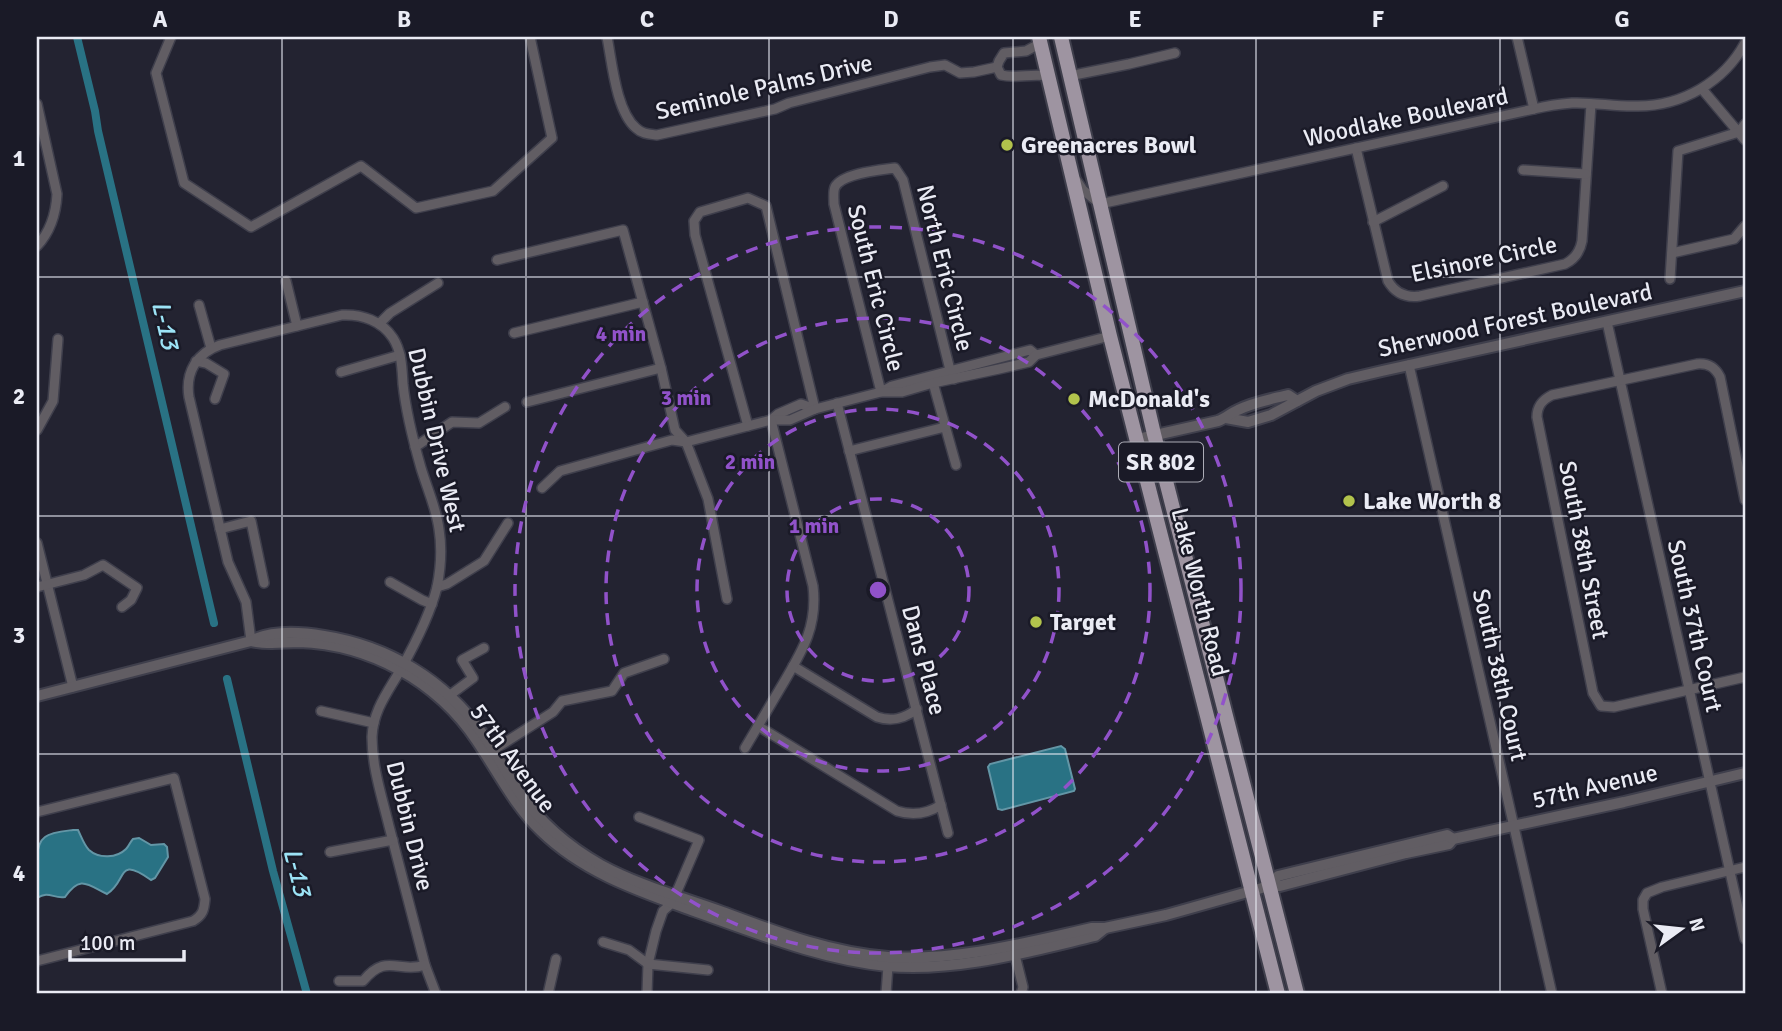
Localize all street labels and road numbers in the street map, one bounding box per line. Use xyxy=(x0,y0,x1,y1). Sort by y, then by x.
street label: Seminole Palms Drive xyxy=(653,47,875,127)
street label: Woodlake Boulevard xyxy=(1301,81,1511,153)
street label: North Eric Circle xyxy=(910,182,980,354)
street label: South Eric Circle xyxy=(841,201,911,375)
street label: Elsinore Circle xyxy=(1408,229,1560,289)
street label: Sherwood Forest Boulevard xyxy=(1375,276,1655,364)
street label: Dubbin Drive West xyxy=(401,345,473,535)
road number: SR 802 xyxy=(1119,442,1203,482)
street label: South 38th Street xyxy=(1552,458,1616,642)
street label: Lake Worth Road xyxy=(1165,505,1235,679)
street label: South 37th Court xyxy=(1661,537,1729,715)
street label: South 38th Court xyxy=(1466,586,1534,764)
street label: Dans Place xyxy=(895,602,953,718)
street label: 57th Avenue xyxy=(463,698,563,818)
street label: 57th Avenue xyxy=(1529,757,1661,815)
street label: Dubbin Drive xyxy=(379,758,441,894)

